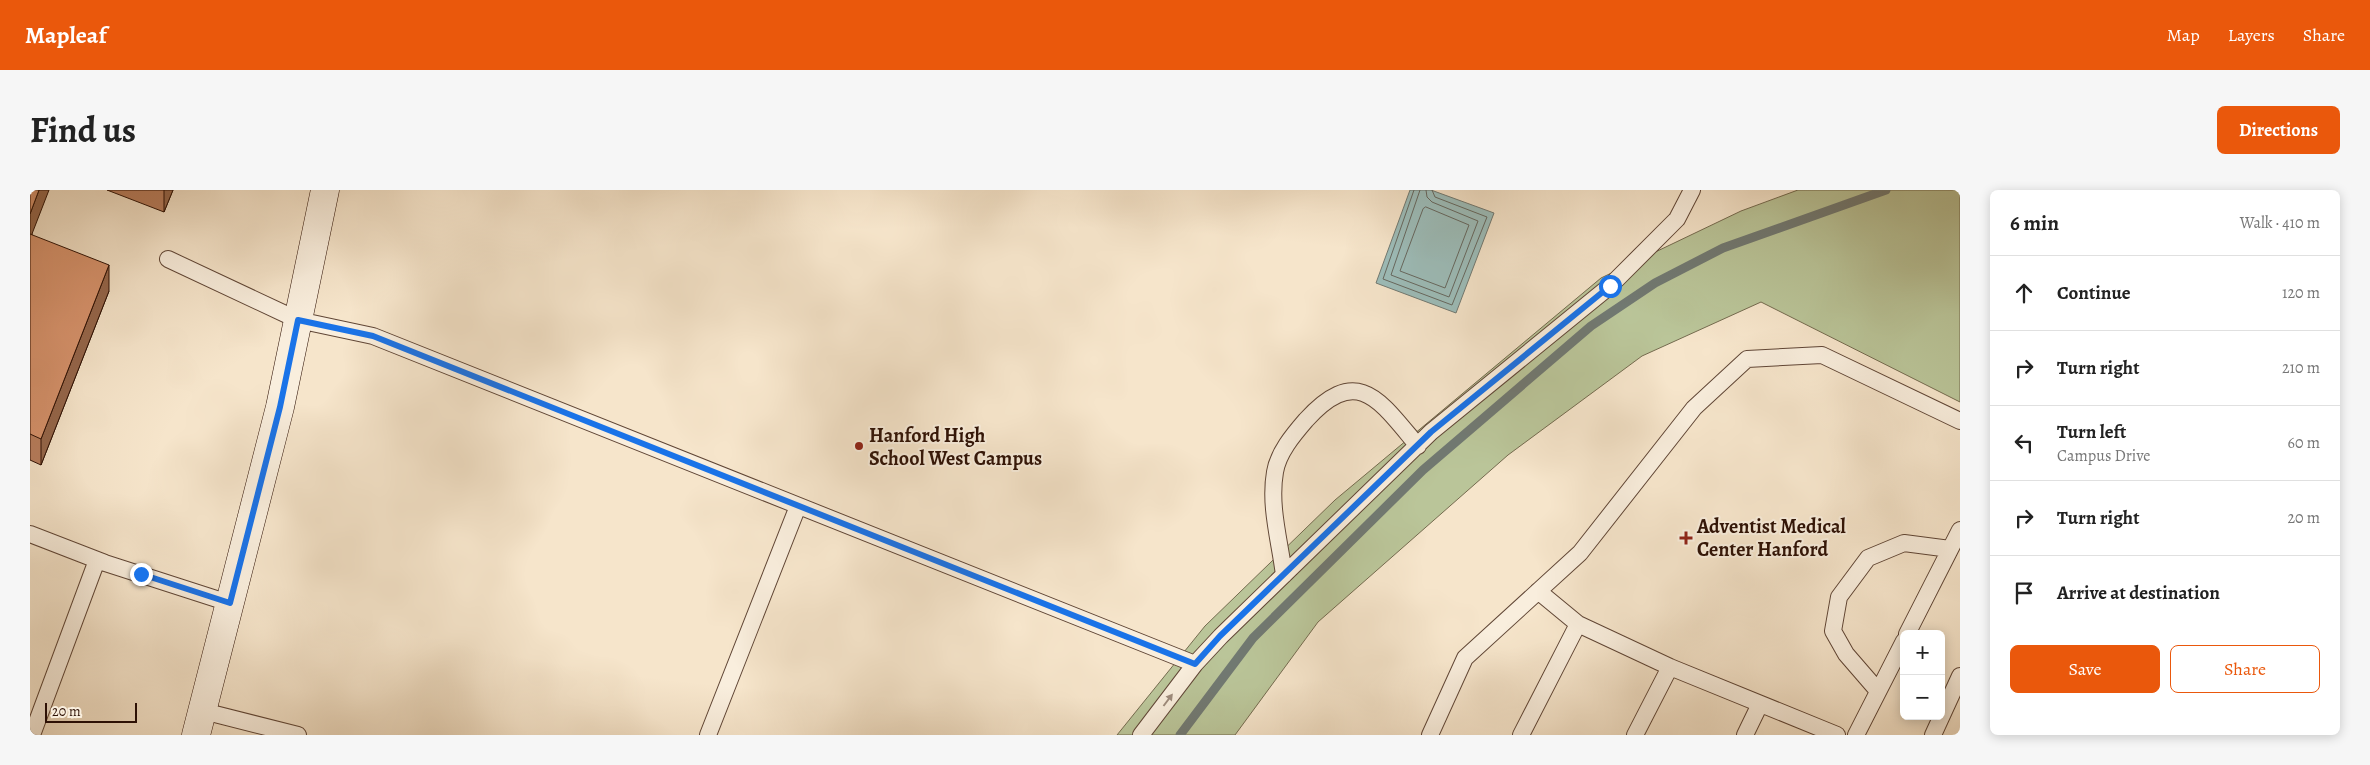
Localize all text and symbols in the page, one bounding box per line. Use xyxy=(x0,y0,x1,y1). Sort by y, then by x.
text: Mapleaf xyxy=(25,19,107,51)
text: Map xyxy=(2167,23,2200,47)
text: Layers xyxy=(2228,23,2275,47)
text: Share xyxy=(2303,23,2345,47)
text: Find us xyxy=(30,106,136,154)
button: Directions xyxy=(2217,106,2340,154)
text: 6 min xyxy=(2010,209,2059,237)
text: Walk · 410 m xyxy=(2240,212,2320,234)
route start xyxy=(1599,275,1622,298)
icon: ahead xyxy=(2010,279,2038,307)
text: Continue xyxy=(2057,280,2131,306)
text: 120 m xyxy=(2282,282,2320,304)
icon: right xyxy=(2010,354,2038,382)
text: Turn right xyxy=(2057,355,2139,381)
text: 210 m xyxy=(2282,357,2320,379)
text: Turn left xyxy=(2057,419,2126,445)
place label: Hanford High School West Campus xyxy=(869,422,1042,472)
icon: left xyxy=(2010,429,2038,457)
text: 60 m xyxy=(2288,432,2320,454)
marker: Hanford High School West Campus xyxy=(853,440,865,452)
text: Campus Drive xyxy=(2057,445,2150,467)
icon: right xyxy=(2010,504,2038,532)
text: Turn right xyxy=(2057,505,2139,531)
text: 20 m xyxy=(2287,507,2320,529)
place label: Adventist Medical Center Hanford xyxy=(1696,513,1847,563)
marker: Adventist Medical Center Hanford xyxy=(1679,531,1693,545)
route end xyxy=(130,563,153,586)
icon: arrive xyxy=(2010,579,2038,607)
text: Arrive at destination xyxy=(2057,580,2220,606)
map controls xyxy=(1900,630,1945,720)
button: + xyxy=(1900,630,1945,675)
button: Save xyxy=(2010,645,2160,693)
button: Share xyxy=(2170,645,2320,693)
button: − xyxy=(1900,675,1945,720)
one-way arrow xyxy=(1163,693,1173,707)
scale bar xyxy=(45,700,138,723)
text: 20 m xyxy=(52,702,81,721)

